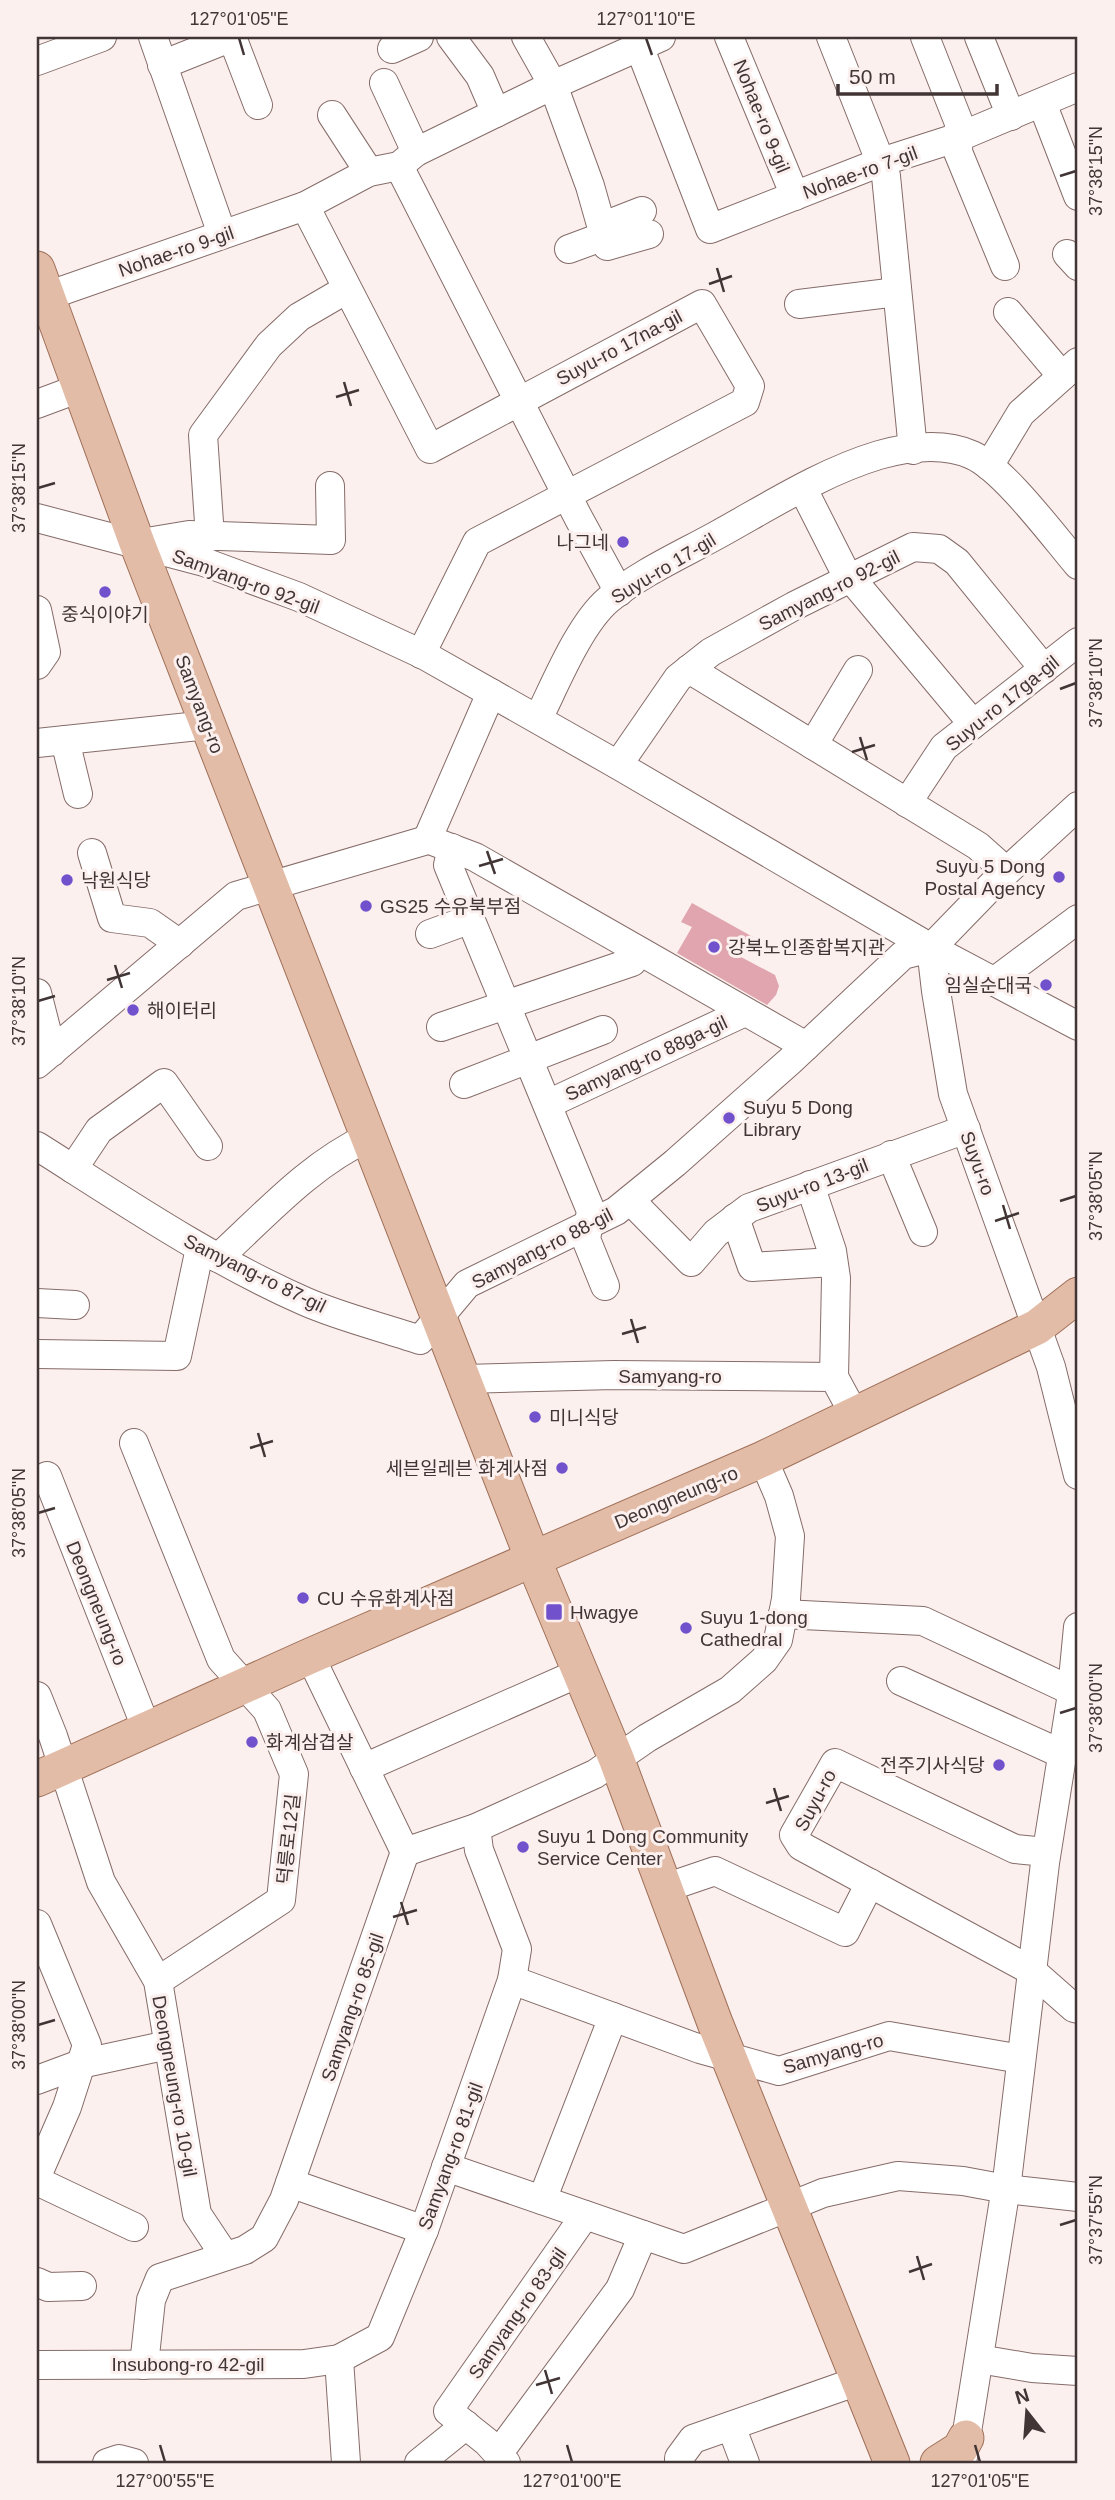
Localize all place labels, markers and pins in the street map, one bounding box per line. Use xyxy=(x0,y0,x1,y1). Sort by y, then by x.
place label: 나그네 xyxy=(557,532,609,553)
marker: 나그네 xyxy=(615,534,631,550)
marker: 중식이야기 xyxy=(97,584,113,600)
place label: 중식이야기 xyxy=(61,604,149,625)
place label: Suyu 5 Dong Postal Agency xyxy=(925,856,1045,899)
marker: Suyu 5 Dong Postal Agency xyxy=(1051,869,1067,885)
place label: 낙원식당 xyxy=(81,870,151,891)
marker: 낙원식당 xyxy=(59,872,75,888)
place label: GS25 수유북부점 xyxy=(380,896,521,917)
marker: GS25 수유북부점 xyxy=(358,898,374,914)
place label: 강북노인종합복지관 xyxy=(728,937,885,958)
marker: 강북노인종합복지관 xyxy=(706,939,722,955)
place label: 임실순대국 xyxy=(945,975,1032,996)
marker: 임실순대국 xyxy=(1038,977,1054,993)
place label: 해이터리 xyxy=(147,1000,217,1021)
marker: 해이터리 xyxy=(125,1002,141,1018)
place label: Suyu 5 Dong Library xyxy=(743,1097,853,1140)
marker: Suyu 5 Dong Library xyxy=(721,1110,737,1126)
place label: 미니식당 xyxy=(549,1407,619,1428)
marker: 미니식당 xyxy=(527,1409,543,1425)
place label: 세븐일레븐 화계사점 xyxy=(385,1458,548,1479)
marker: 세븐일레븐 화계사점 xyxy=(554,1460,570,1476)
place label: CU 수유화계사점 xyxy=(317,1588,455,1609)
marker: CU 수유화계사점 xyxy=(295,1590,311,1606)
marker: Hwagye xyxy=(544,1602,564,1622)
place label: Hwagye xyxy=(570,1602,639,1623)
place label: Suyu 1-dong Cathedral xyxy=(700,1607,808,1650)
marker: Suyu 1-dong Cathedral xyxy=(678,1620,694,1636)
place label: 화계삼겹살 xyxy=(266,1732,353,1753)
marker: 화계삼겹살 xyxy=(244,1734,260,1750)
place label: 전주기사식당 xyxy=(880,1755,985,1776)
marker: 전주기사식당 xyxy=(991,1757,1007,1773)
place label: Suyu 1 Dong Community Service Center xyxy=(537,1826,749,1869)
marker: Suyu 1 Dong Community Service Center xyxy=(515,1839,531,1855)

